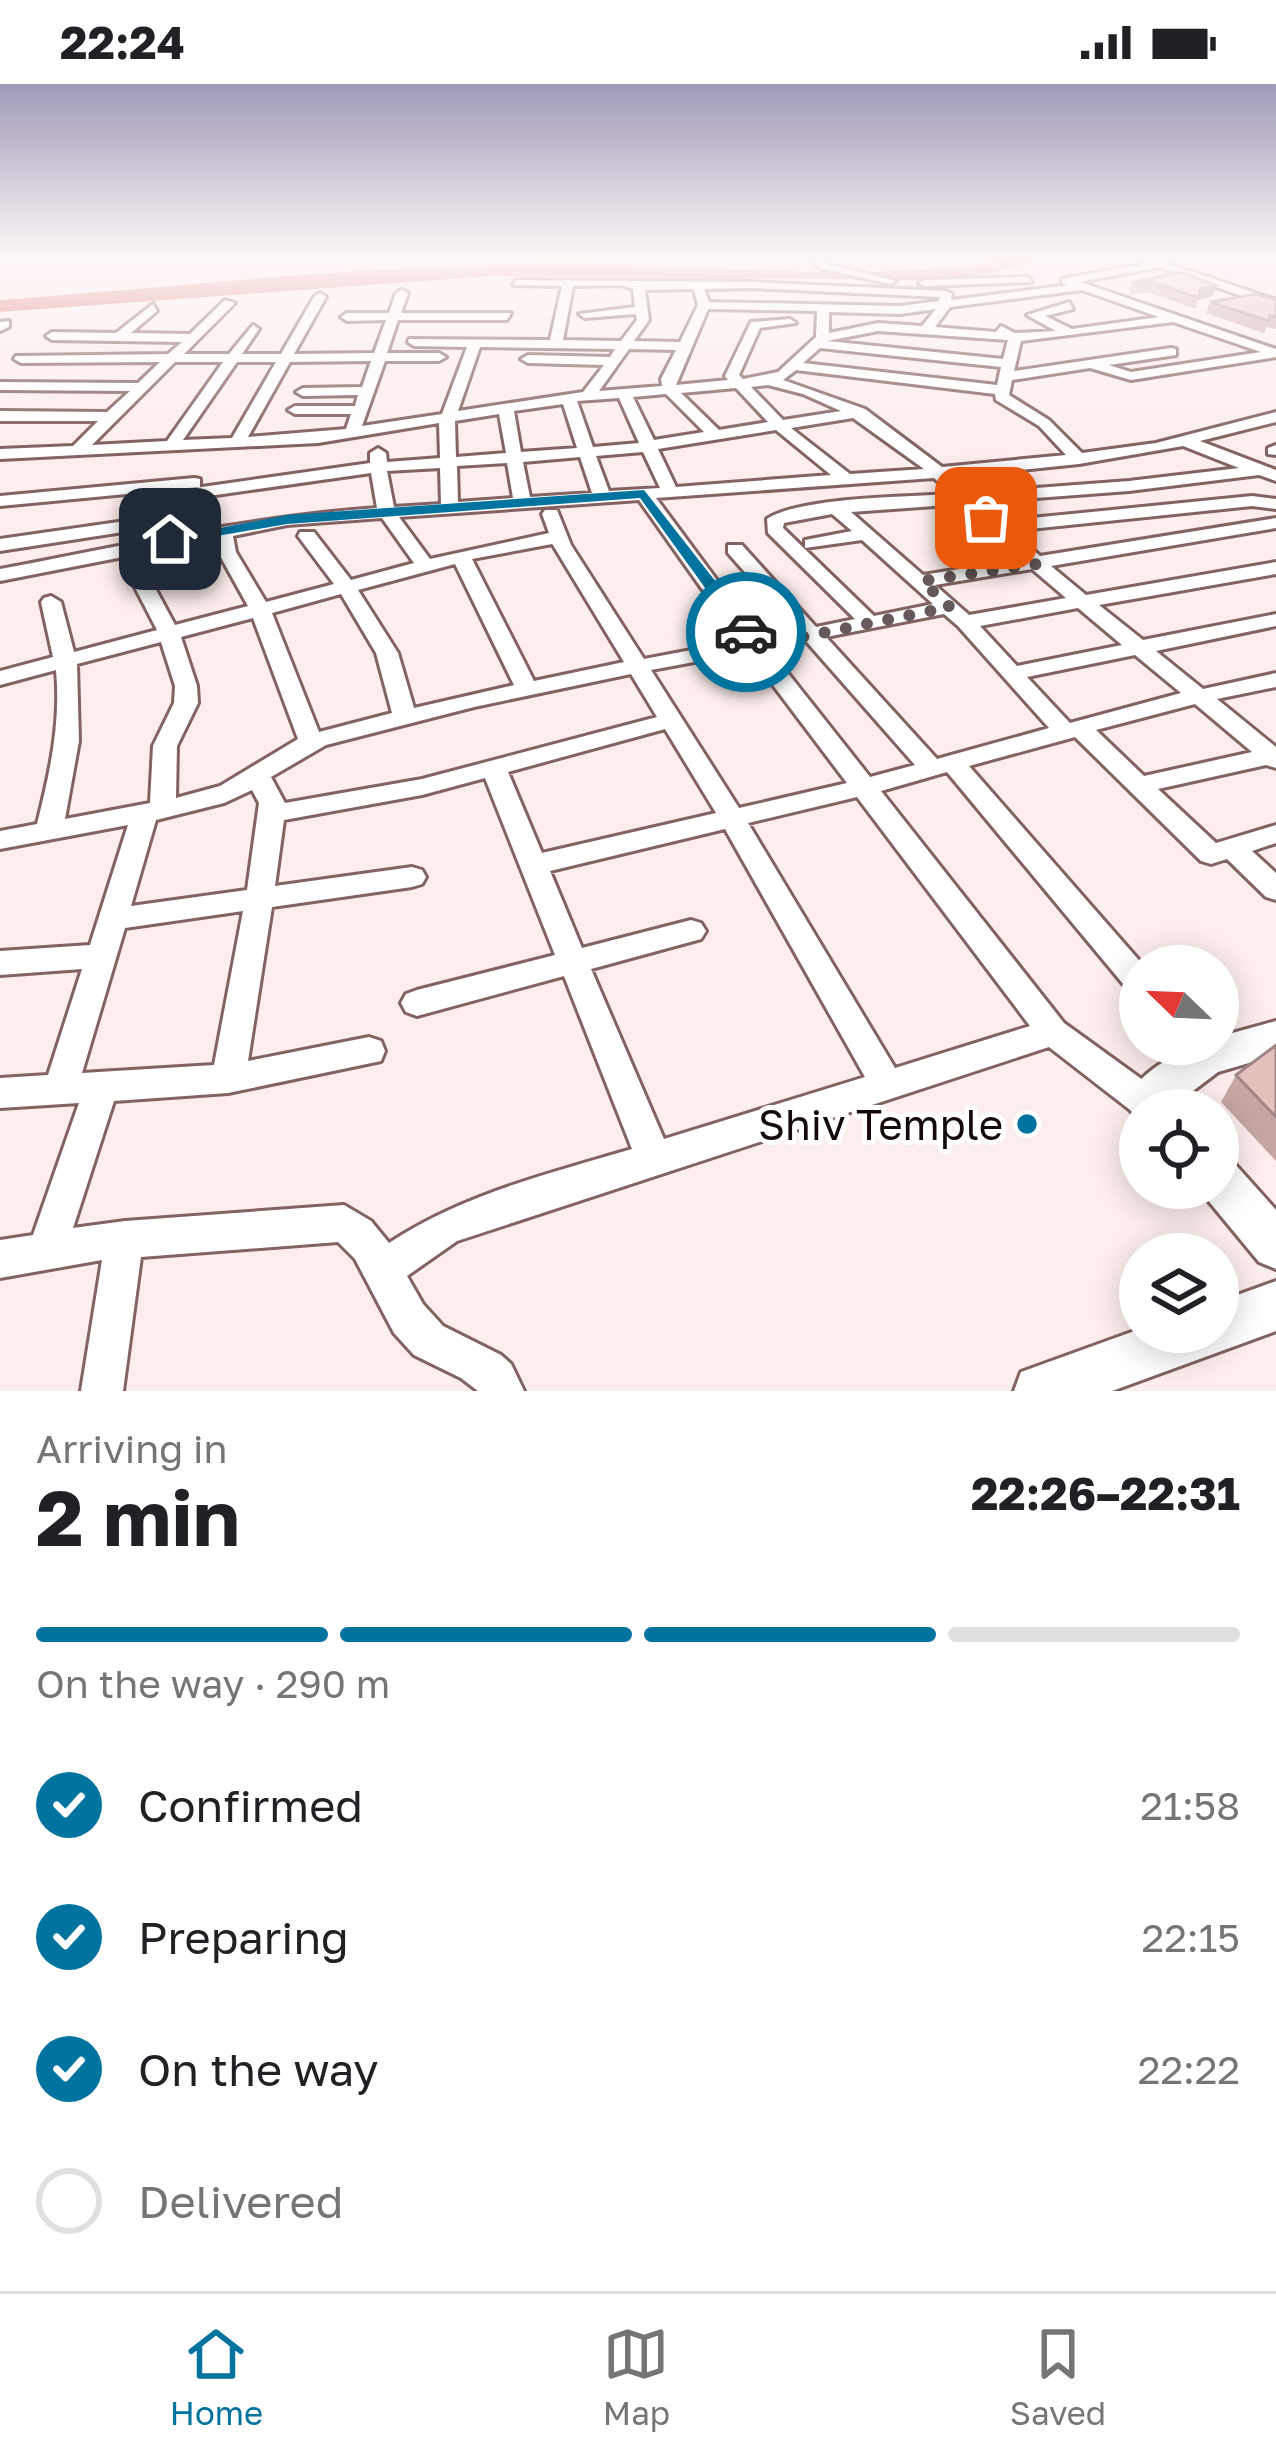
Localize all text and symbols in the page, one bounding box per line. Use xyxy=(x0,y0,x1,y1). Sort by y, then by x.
text: 22:24 xyxy=(60,15,185,69)
pin xyxy=(935,467,1037,569)
icon: bag xyxy=(953,485,1019,551)
pin xyxy=(119,488,221,590)
icon: home xyxy=(137,506,203,572)
courier xyxy=(686,572,806,692)
icon: car xyxy=(713,599,779,665)
north arrow xyxy=(1119,945,1239,1065)
map controls xyxy=(1119,945,1239,1353)
button: locate xyxy=(1119,1089,1239,1209)
place label: Shiv Temple xyxy=(758,1099,1003,1149)
marker: Shiv Temple xyxy=(1014,1111,1040,1137)
button: layers xyxy=(1119,1233,1239,1353)
text: Arriving in xyxy=(36,1425,227,1472)
text: 22:26–22:31 xyxy=(971,1466,1240,1520)
text: 2 min xyxy=(36,1470,240,1563)
text: On the way · 290 m xyxy=(36,1660,390,1707)
icon: check xyxy=(36,1772,102,1838)
text: Confirmed xyxy=(138,1778,363,1832)
text: 21:58 xyxy=(1140,1782,1240,1829)
icon: check xyxy=(36,1904,102,1970)
text: Preparing xyxy=(138,1910,349,1964)
text: 22:15 xyxy=(1142,1914,1240,1961)
icon: check xyxy=(36,2036,102,2102)
text: On the way xyxy=(138,2042,379,2096)
text: 22:22 xyxy=(1138,2046,1240,2093)
text: Delivered xyxy=(138,2174,343,2228)
tab: Home xyxy=(170,2321,263,2432)
tab: Map xyxy=(603,2321,670,2432)
tab: Saved xyxy=(1010,2321,1106,2432)

